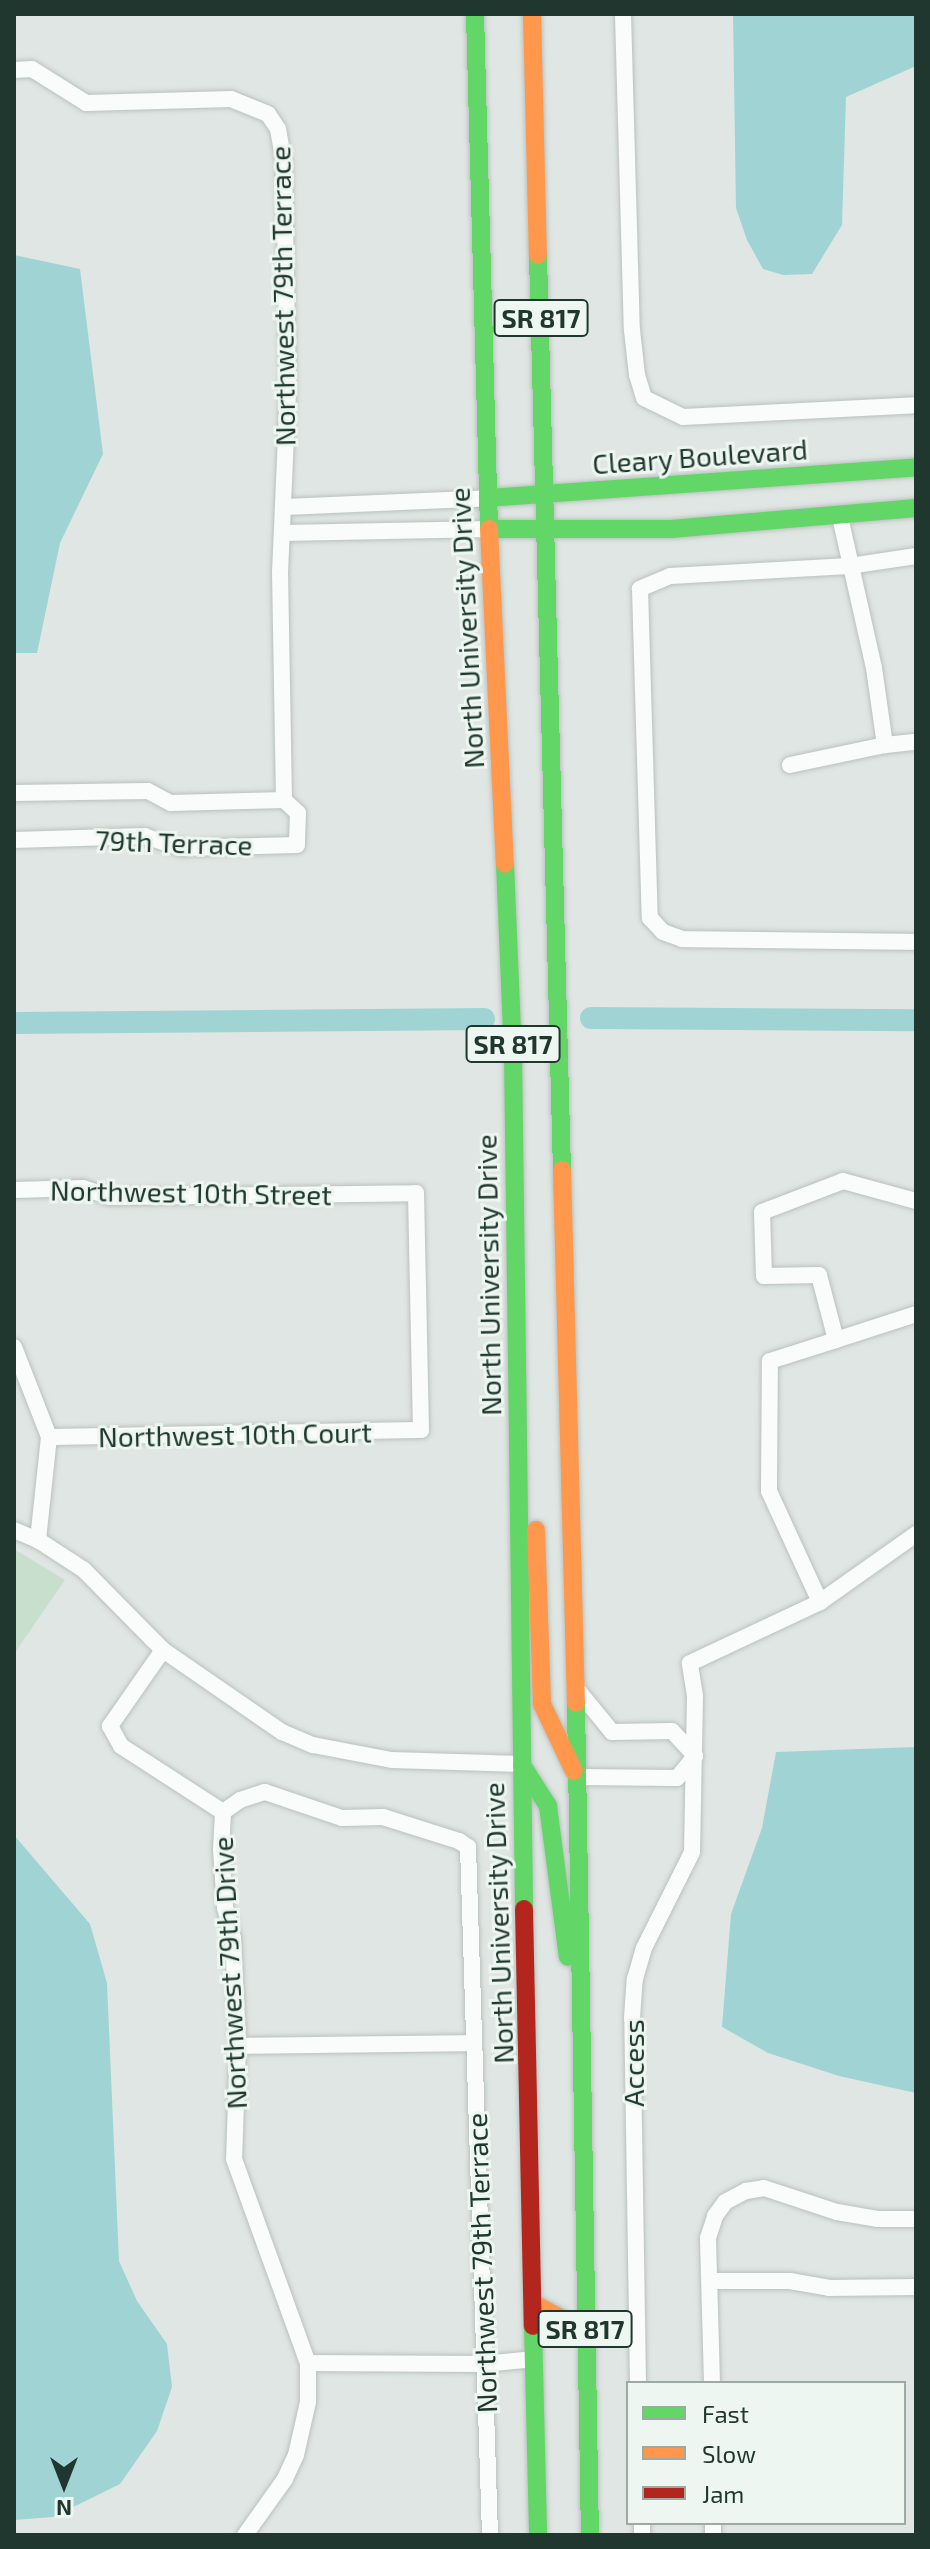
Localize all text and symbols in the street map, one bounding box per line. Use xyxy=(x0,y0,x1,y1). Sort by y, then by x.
street label: Northwest 79th Terrace xyxy=(263,145,301,447)
road number: SR 817 xyxy=(493,296,589,340)
street label: Cleary Boulevard xyxy=(591,432,809,480)
street label: North University Drive xyxy=(442,486,490,770)
street label: 79th Terrace xyxy=(94,822,254,862)
road number: SR 817 xyxy=(465,1022,561,1066)
street label: North University Drive xyxy=(469,1134,507,1416)
street label: Northwest 10th Street xyxy=(50,1173,332,1211)
street label: Northwest 10th Court xyxy=(98,1415,372,1453)
street label: North University Drive xyxy=(476,1781,520,2065)
street label: Northwest 79th Drive xyxy=(205,1836,253,2110)
street label: Access xyxy=(616,2019,650,2107)
street label: Northwest 79th Terrace xyxy=(459,2112,503,2414)
road number: SR 817 xyxy=(537,2307,633,2351)
legend xyxy=(626,2381,906,2525)
text: Fast xyxy=(702,2399,749,2428)
text: Slow xyxy=(702,2439,756,2468)
north arrow xyxy=(24,2445,104,2525)
text: Jam xyxy=(702,2479,744,2508)
text: N xyxy=(56,2496,72,2522)

